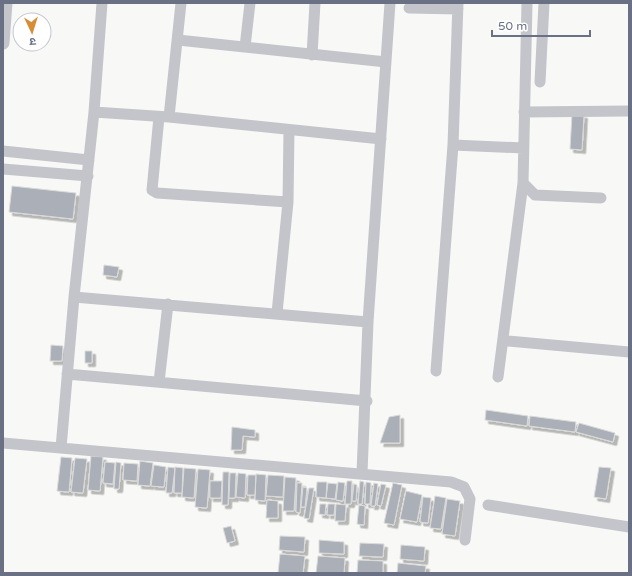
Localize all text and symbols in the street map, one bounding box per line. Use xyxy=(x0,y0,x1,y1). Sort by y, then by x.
north arrow xyxy=(12,12,52,52)
scale bar xyxy=(492,12,590,38)
text: 50 m xyxy=(498,19,527,33)
text: उ xyxy=(28,35,36,48)

